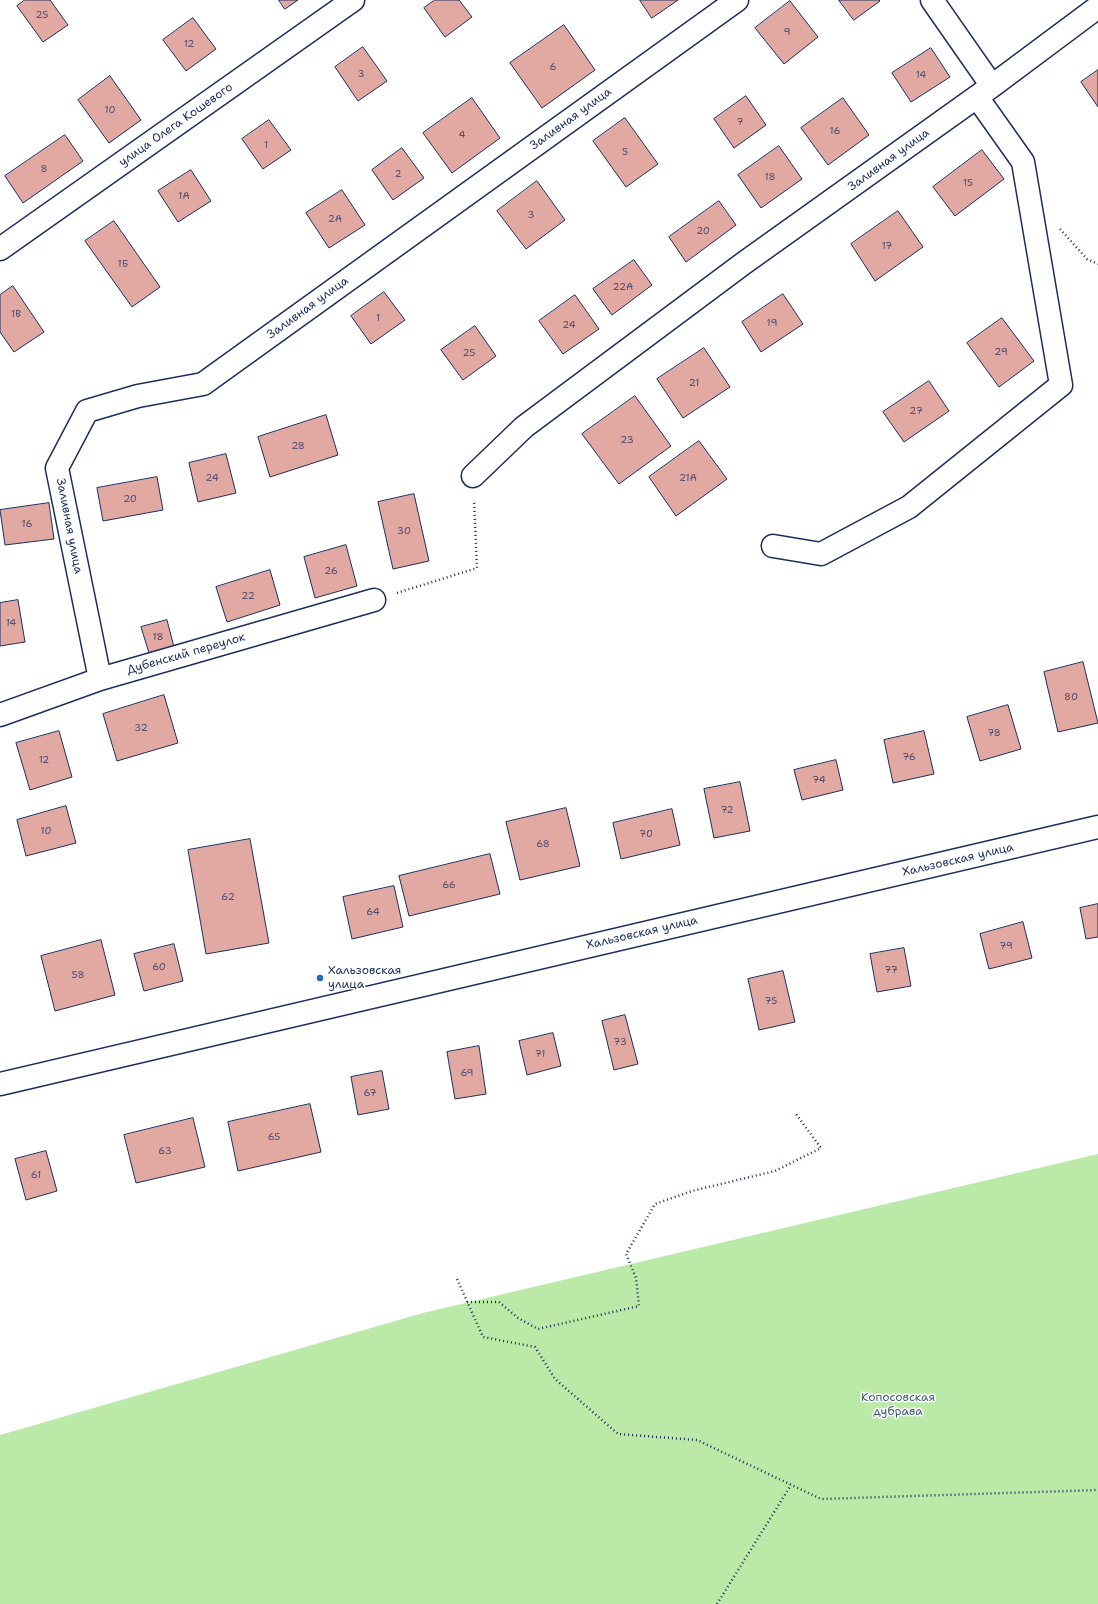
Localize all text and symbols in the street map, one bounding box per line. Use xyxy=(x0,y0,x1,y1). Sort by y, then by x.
house number: 25 xyxy=(36,9,48,21)
house number: 9 xyxy=(784,26,790,38)
house number: 12 xyxy=(184,38,194,50)
house number: 6 xyxy=(550,61,556,73)
house number: 3 xyxy=(358,68,364,80)
house number: 14 xyxy=(916,69,926,81)
street label: улица Олега Кошевого xyxy=(116,80,236,170)
street label: Заливная улица xyxy=(528,85,614,153)
house number: 10 xyxy=(105,104,115,116)
house number: 7 xyxy=(737,116,743,128)
house number: 16 xyxy=(830,125,840,137)
street label: Заливная улица xyxy=(846,126,932,194)
house number: 4 xyxy=(459,129,465,141)
house number: 1 xyxy=(264,139,268,151)
house number: 5 xyxy=(622,146,628,158)
house number: 8 xyxy=(41,163,47,175)
house number: 2 xyxy=(395,168,401,180)
house number: 18 xyxy=(764,171,776,183)
house number: 15 xyxy=(963,177,973,189)
house number: 1А xyxy=(178,190,190,202)
house number: 3 xyxy=(528,209,534,221)
house number: 2А xyxy=(328,213,342,225)
house number: 20 xyxy=(696,225,710,237)
house number: 17 xyxy=(882,240,892,252)
house number: 1Б xyxy=(118,258,128,270)
street label: Заливная улица xyxy=(265,274,351,342)
house number: 22А xyxy=(613,281,633,293)
house number: 1В xyxy=(11,308,21,320)
house number: 1 xyxy=(376,312,380,324)
house number: 19 xyxy=(767,317,777,329)
house number: 24 xyxy=(562,319,576,331)
house number: 29 xyxy=(994,346,1008,358)
house number: 25 xyxy=(463,347,475,359)
house number: 21 xyxy=(689,377,699,389)
house number: 27 xyxy=(909,405,923,417)
house number: 23 xyxy=(620,434,634,446)
house number: 28 xyxy=(291,440,305,452)
house number: 24 xyxy=(205,472,219,484)
house number: 21А xyxy=(679,472,697,484)
street label: Заливная улица xyxy=(53,477,85,575)
house number: 20 xyxy=(123,493,137,505)
house number: 16 xyxy=(22,518,32,530)
house number: 30 xyxy=(397,525,411,537)
house number: 26 xyxy=(324,565,338,577)
house number: 22 xyxy=(241,590,255,602)
house number: 14 xyxy=(6,617,16,629)
street label: Дубенский переулок xyxy=(125,630,247,678)
house number: 18 xyxy=(152,631,164,643)
house number: 80 xyxy=(1064,691,1078,703)
house number: 32 xyxy=(134,722,148,734)
house number: 78 xyxy=(987,727,1001,739)
house number: 76 xyxy=(902,751,916,763)
house number: 12 xyxy=(39,754,49,766)
house number: 74 xyxy=(812,774,826,786)
house number: 72 xyxy=(720,804,734,816)
house number: 10 xyxy=(41,825,51,837)
house number: 70 xyxy=(639,828,653,840)
house number: 68 xyxy=(536,838,550,850)
street label: Хальзовская улица xyxy=(901,840,1015,880)
house number: 66 xyxy=(442,879,456,891)
house number: 62 xyxy=(221,891,235,903)
house number: 64 xyxy=(366,906,380,918)
street label: Хальзовская улица xyxy=(585,913,699,953)
house number: 79 xyxy=(999,940,1013,952)
house number: 60 xyxy=(152,961,166,973)
place label: Хальзовская улица xyxy=(328,964,401,992)
house number: 77 xyxy=(884,964,898,976)
house number: 58 xyxy=(72,969,84,981)
marker: Хальзовская улица xyxy=(315,973,325,983)
house number: 75 xyxy=(765,995,777,1007)
house number: 73 xyxy=(613,1036,627,1048)
house number: 71 xyxy=(535,1048,545,1060)
house number: 69 xyxy=(460,1067,474,1079)
house number: 67 xyxy=(364,1087,376,1099)
house number: 65 xyxy=(268,1131,280,1143)
house number: 63 xyxy=(158,1145,172,1157)
house number: 61 xyxy=(31,1169,41,1181)
park label: Копосовская дубрава xyxy=(861,1391,935,1419)

